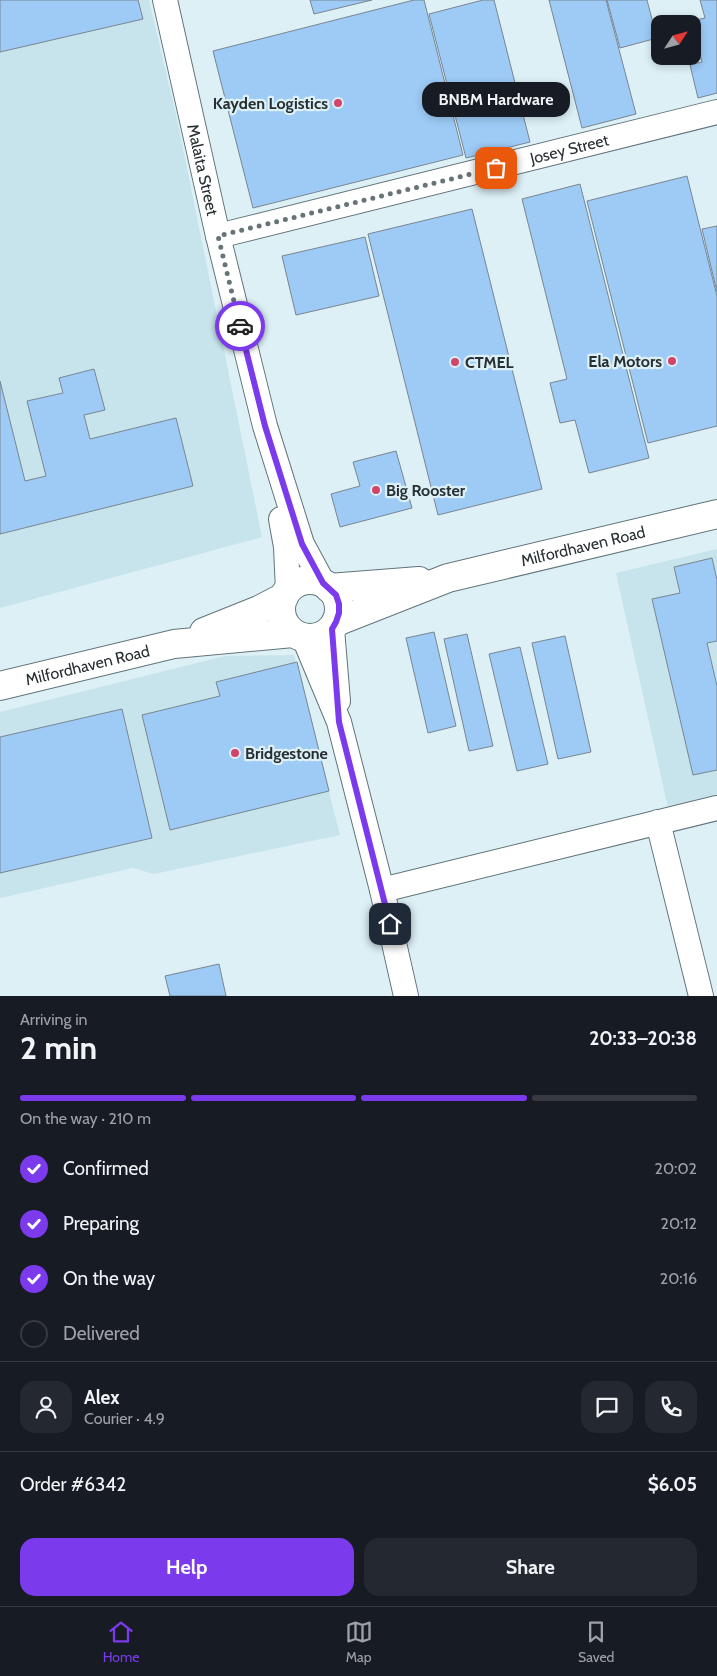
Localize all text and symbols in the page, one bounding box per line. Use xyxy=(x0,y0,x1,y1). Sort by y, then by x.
north arrow xyxy=(651,15,701,65)
map controls xyxy=(651,15,701,65)
callout: BNBM Hardware xyxy=(422,83,570,118)
text: BNBM Hardware xyxy=(439,90,553,109)
place label: Kayden Logistics xyxy=(213,94,328,113)
marker: Kayden Logistics xyxy=(332,97,344,109)
street label: Malaita Street xyxy=(184,122,223,218)
street label: Josey Street xyxy=(527,130,611,168)
pin xyxy=(475,147,517,189)
icon: bag xyxy=(482,154,510,182)
courier xyxy=(215,301,265,351)
icon: car xyxy=(226,312,254,340)
place label: Ela Motors xyxy=(588,352,662,371)
place label: CTMEL xyxy=(465,353,514,372)
marker: Ela Motors xyxy=(666,355,678,367)
marker: CTMEL xyxy=(449,356,461,368)
place label: Big Rooster xyxy=(386,481,466,500)
marker: Big Rooster xyxy=(370,484,382,496)
street label: Milfordhaven Road xyxy=(519,522,647,570)
street label: Milfordhaven Road xyxy=(23,641,151,689)
place label: Bridgestone xyxy=(245,744,328,763)
marker: Bridgestone xyxy=(229,747,241,759)
pin xyxy=(369,903,411,945)
icon: home xyxy=(376,910,404,938)
text: Arriving in xyxy=(20,1010,87,1029)
text: 20:33–20:38 xyxy=(589,1027,697,1050)
text: 2 min xyxy=(20,1028,97,1067)
text: On the way · 210 m xyxy=(20,1109,151,1128)
icon: check xyxy=(20,1155,48,1183)
text: Confirmed xyxy=(63,1157,149,1180)
text: 20:02 xyxy=(655,1159,697,1178)
icon: check xyxy=(20,1210,48,1238)
text: Preparing xyxy=(63,1212,139,1235)
text: 20:12 xyxy=(661,1214,697,1233)
icon: check xyxy=(20,1265,48,1293)
text: On the way xyxy=(63,1267,155,1290)
text: 20:16 xyxy=(660,1269,697,1288)
text: Delivered xyxy=(63,1322,140,1345)
button: person xyxy=(20,1381,72,1433)
button: chat xyxy=(581,1381,633,1433)
button: phone xyxy=(645,1381,697,1433)
text: Alex xyxy=(84,1386,120,1409)
text: Courier · 4.9 xyxy=(84,1409,165,1428)
text: Order #6342 xyxy=(20,1473,126,1496)
text: $6.05 xyxy=(648,1473,697,1496)
button: Help xyxy=(20,1538,354,1596)
button: Share xyxy=(364,1538,697,1596)
tab: Home xyxy=(103,1618,139,1666)
tab: Map xyxy=(345,1618,373,1666)
tab: Saved xyxy=(578,1618,614,1666)

